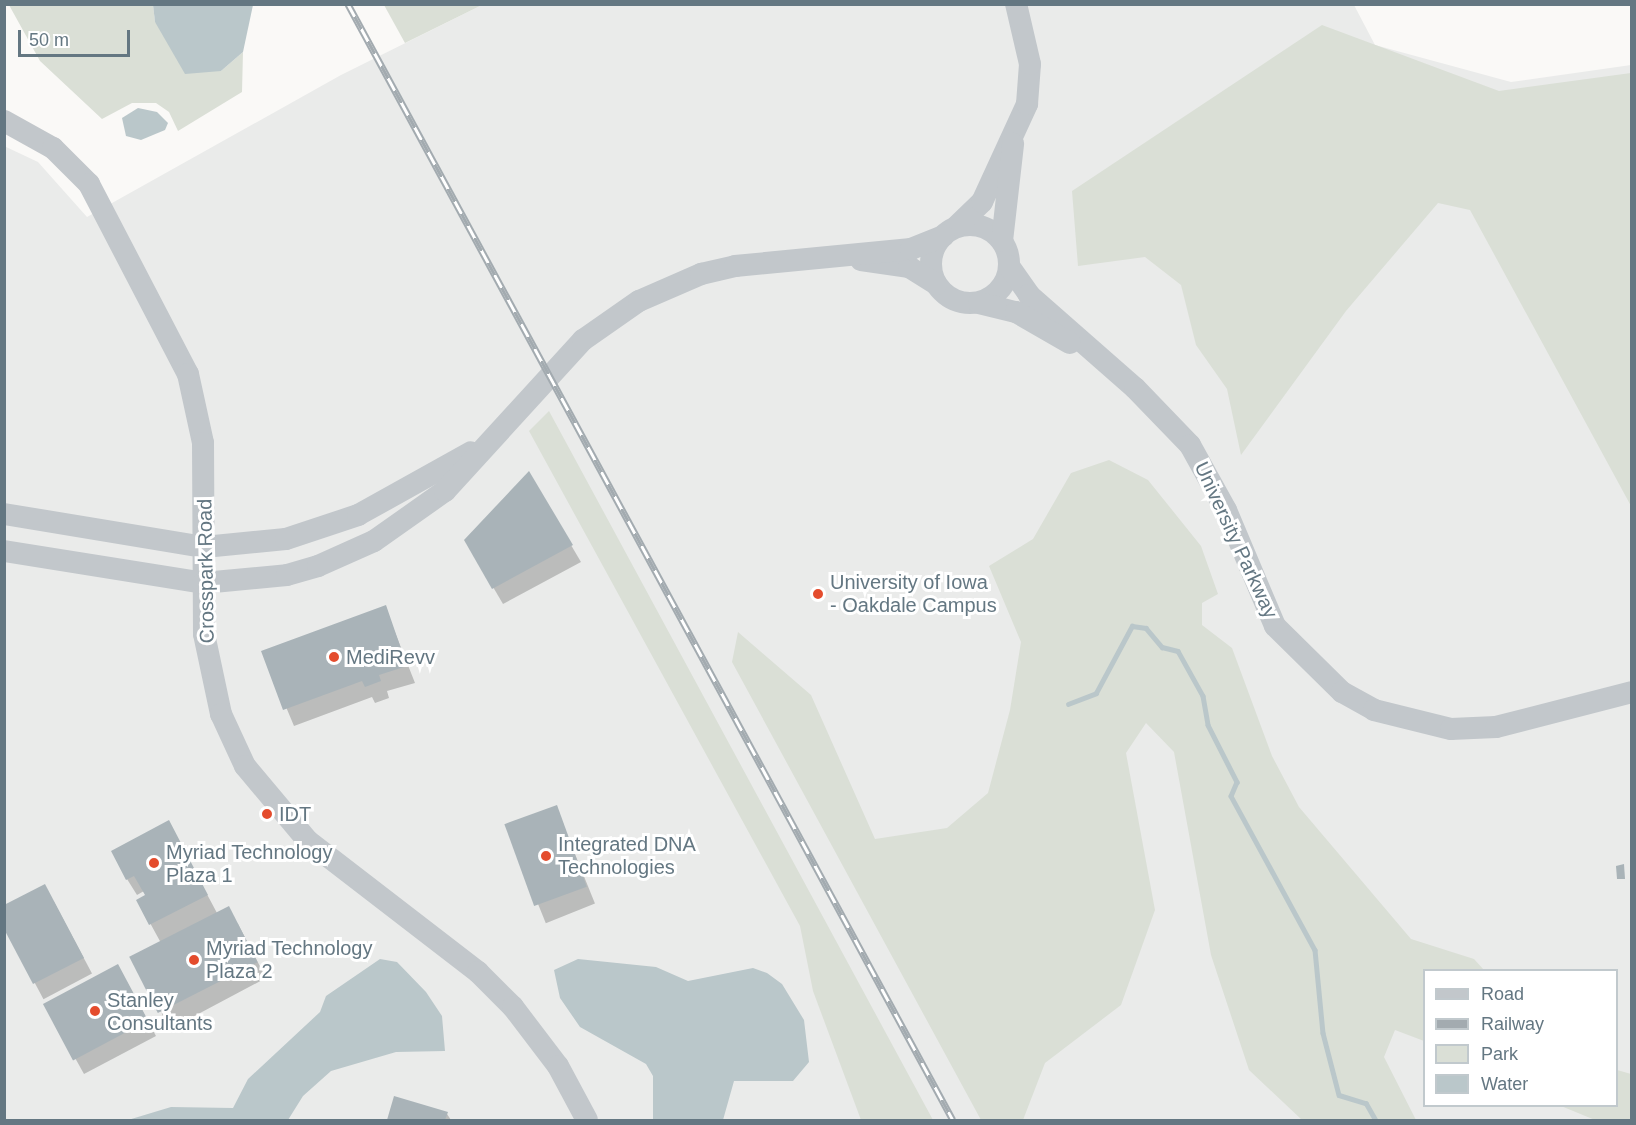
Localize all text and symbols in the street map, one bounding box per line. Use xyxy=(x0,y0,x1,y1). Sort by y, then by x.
scale bar xyxy=(21,18,134,56)
text: 50 m xyxy=(29,30,69,50)
street label: University Parkway xyxy=(1189,458,1283,622)
street label: Crosspark Road xyxy=(193,499,219,643)
place label: University of Iowa - Oakdale Campus xyxy=(830,570,997,617)
marker: University of Iowa - Oakdale Campus xyxy=(811,587,825,601)
place label: MediRevv xyxy=(346,645,435,669)
marker: MediRevv xyxy=(327,650,341,664)
place label: IDT xyxy=(279,802,311,826)
marker: IDT xyxy=(260,807,274,821)
place label: Integrated DNA Technologies xyxy=(558,832,696,879)
place label: Myriad Technology Plaza 1 xyxy=(166,840,333,887)
marker: Integrated DNA Technologies xyxy=(539,849,553,863)
marker: Myriad Technology Plaza 1 xyxy=(147,856,161,870)
place label: Myriad Technology Plaza 2 xyxy=(206,936,373,983)
marker: Myriad Technology Plaza 2 xyxy=(187,953,201,967)
legend xyxy=(1423,969,1618,1107)
text: Road xyxy=(1481,984,1524,1004)
place label: Stanley Consultants xyxy=(107,988,213,1035)
marker: Stanley Consultants xyxy=(88,1004,102,1018)
text: Railway xyxy=(1481,1014,1544,1034)
text: Park xyxy=(1481,1044,1518,1064)
text: Water xyxy=(1481,1074,1528,1094)

